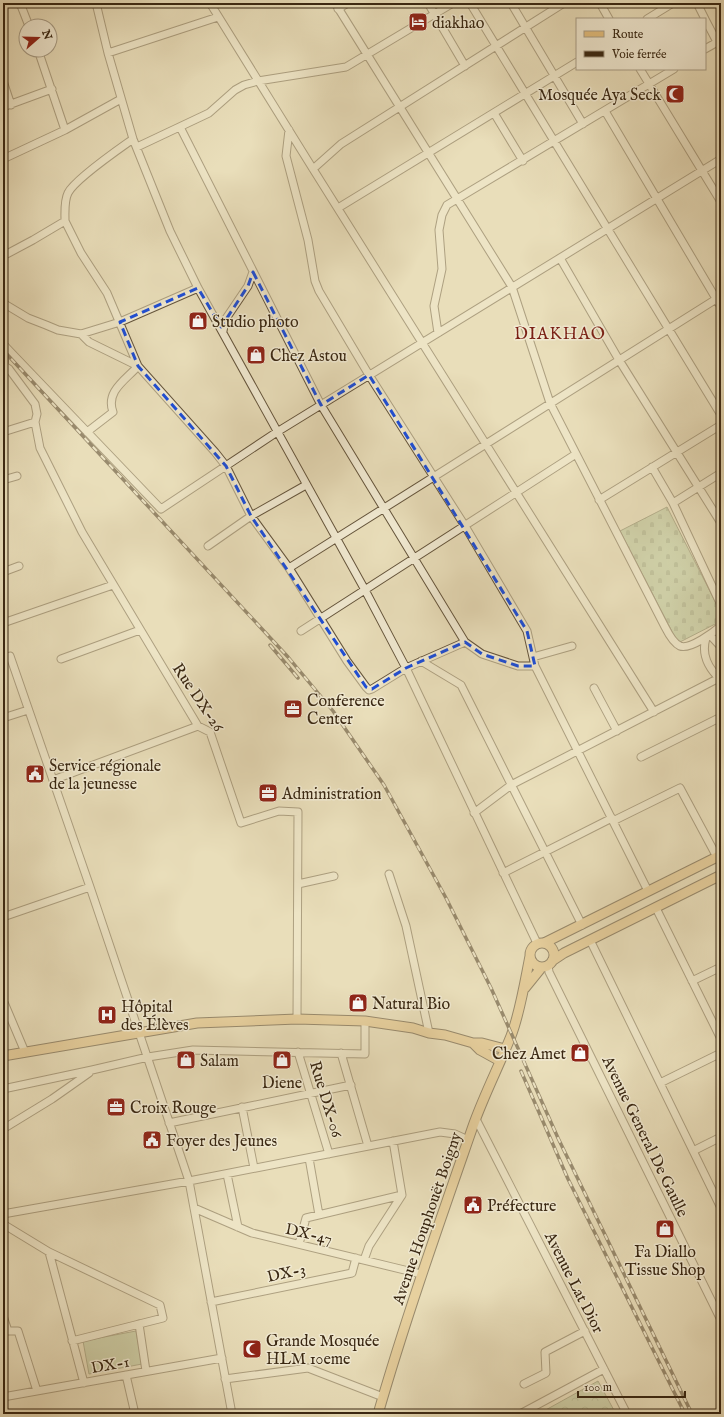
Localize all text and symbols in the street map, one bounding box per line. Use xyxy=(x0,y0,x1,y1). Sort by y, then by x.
hotel icon: diakhao xyxy=(407,11,429,33)
place label: diakhao xyxy=(432,14,485,34)
north arrow xyxy=(18,18,58,58)
legend xyxy=(576,18,706,70)
text: N xyxy=(38,27,55,42)
text: Route xyxy=(612,27,644,42)
text: Voie ferrée xyxy=(611,47,667,62)
mosque icon: Mosquée Aya Seck xyxy=(664,83,686,105)
place label: Mosquée Aya Seck xyxy=(538,86,661,106)
shop icon: Studio photo xyxy=(187,310,209,332)
place label: Studio photo xyxy=(212,313,299,333)
district label: DIAKHAO xyxy=(514,324,606,345)
shop icon: Chez Astou xyxy=(245,344,267,366)
place label: Chez Astou xyxy=(270,347,347,367)
street label: Rue DX-26 xyxy=(167,660,228,736)
place label: Conference Center xyxy=(307,692,385,730)
office icon: Conference Center xyxy=(282,698,304,720)
place label: Service régionale de la jeunesse xyxy=(49,757,161,795)
public building icon: Service régionale de la jeunesse xyxy=(24,763,46,785)
office icon: Administration xyxy=(257,782,279,804)
place label: Administration xyxy=(281,785,382,805)
shop icon: Natural Bio xyxy=(347,992,369,1014)
place label: Natural Bio xyxy=(372,995,451,1015)
place label: Hôpital des Élèves xyxy=(121,998,189,1036)
hospital icon: Hôpital des Élèves xyxy=(96,1004,118,1026)
shop icon: Chez Amet xyxy=(569,1042,591,1064)
place label: Chez Amet xyxy=(492,1045,567,1065)
shop icon: Salam xyxy=(175,1049,197,1071)
shop icon: Diene xyxy=(271,1049,293,1071)
place label: Salam xyxy=(200,1052,239,1072)
street label: Avenue General De Gaulle xyxy=(596,1052,692,1221)
street label: Rue DX-06 xyxy=(304,1059,346,1140)
place label: Diene xyxy=(262,1074,302,1094)
office icon: Croix Rouge xyxy=(105,1096,127,1118)
place label: Croix Rouge xyxy=(130,1099,216,1119)
public building icon: Foyer des Jeunes xyxy=(141,1129,163,1151)
street label: Avenue Houphouët Boigny xyxy=(389,1130,467,1309)
place label: Foyer des Jeunes xyxy=(166,1132,278,1152)
public building icon: Préfecture xyxy=(462,1194,484,1216)
place label: Préfecture xyxy=(487,1197,556,1217)
shop icon: Fa Diallo Tissue Shop xyxy=(654,1218,676,1240)
street label: DX-47 xyxy=(283,1220,334,1250)
street label: Avenue Lat Dior xyxy=(539,1228,607,1337)
place label: Fa Diallo Tissue Shop xyxy=(625,1243,705,1281)
street label: DX-3 xyxy=(265,1260,308,1288)
place label: Grande Mosquée HLM 10eme xyxy=(266,1332,379,1370)
mosque icon: Grande Mosquée HLM 10eme xyxy=(241,1338,263,1360)
street label: DX-1 xyxy=(89,1353,131,1379)
scale bar xyxy=(578,1373,685,1399)
text: 100 m xyxy=(584,1380,612,1395)

